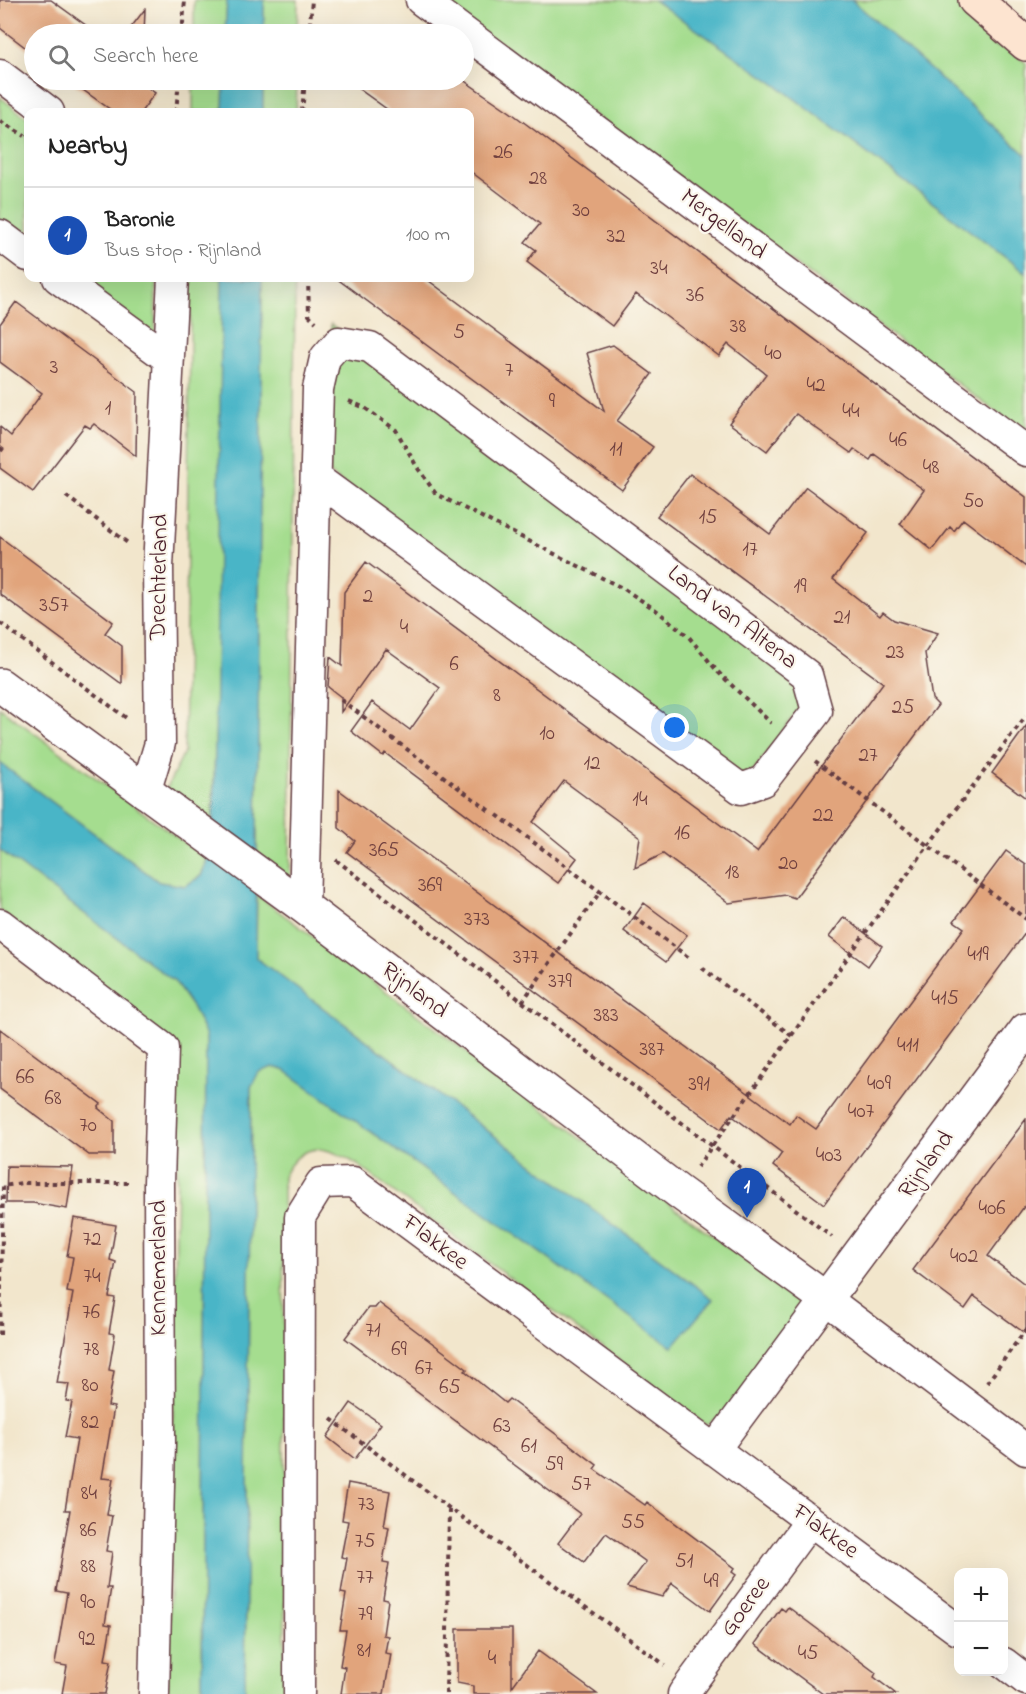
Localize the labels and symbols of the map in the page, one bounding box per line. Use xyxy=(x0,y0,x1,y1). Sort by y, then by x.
house number: 26 xyxy=(493,138,513,168)
house number: 28 xyxy=(529,164,547,194)
street label: Mergelland xyxy=(672,181,774,270)
house number: 30 xyxy=(572,196,590,226)
house number: 32 xyxy=(606,222,626,252)
house number: 34 xyxy=(650,254,668,284)
house number: 36 xyxy=(686,281,704,311)
house number: 38 xyxy=(730,312,746,342)
house number: 5 xyxy=(453,318,465,348)
house number: 40 xyxy=(764,339,782,369)
house number: 3 xyxy=(50,353,58,383)
house number: 7 xyxy=(505,356,514,386)
house number: 42 xyxy=(806,371,826,401)
house number: 9 xyxy=(549,387,556,417)
house number: 1 xyxy=(105,394,112,424)
house number: 44 xyxy=(842,397,860,427)
house number: 46 xyxy=(889,426,907,456)
house number: 11 xyxy=(609,435,623,465)
house number: 48 xyxy=(923,453,939,483)
house number: 50 xyxy=(962,487,984,517)
house number: 15 xyxy=(699,503,717,533)
street label: Drechterland xyxy=(141,513,179,642)
house number: 17 xyxy=(742,535,758,565)
street label: Land van Altena xyxy=(659,557,805,679)
house number: 19 xyxy=(794,572,807,602)
house number: 2 xyxy=(363,582,373,612)
house number: 357 xyxy=(39,591,69,621)
house number: 21 xyxy=(833,603,851,633)
house number: 4 xyxy=(400,613,409,643)
house number: 23 xyxy=(885,638,905,668)
house number: 6 xyxy=(449,650,459,680)
house number: 8 xyxy=(493,681,501,711)
house number: 25 xyxy=(892,693,914,723)
your location xyxy=(660,713,689,742)
house number: 10 xyxy=(539,719,555,749)
house number: 27 xyxy=(858,741,878,771)
house number: 12 xyxy=(583,749,601,779)
house number: 14 xyxy=(632,785,648,815)
house number: 22 xyxy=(813,801,833,831)
house number: 16 xyxy=(674,819,690,849)
house number: 365 xyxy=(369,836,399,866)
house number: 20 xyxy=(778,849,798,879)
house number: 18 xyxy=(725,858,739,888)
house number: 369 xyxy=(418,871,443,901)
house number: 373 xyxy=(464,905,490,935)
house number: 419 xyxy=(967,940,990,970)
house number: 377 xyxy=(513,943,539,973)
street label: Rijnland xyxy=(373,954,455,1028)
house number: 379 xyxy=(548,967,572,997)
house number: 415 xyxy=(931,984,959,1014)
house number: 383 xyxy=(593,1001,619,1031)
house number: 411 xyxy=(897,1031,919,1061)
house number: 387 xyxy=(639,1035,665,1065)
house number: 66 xyxy=(16,1063,34,1093)
house number: 409 xyxy=(867,1069,892,1099)
house number: 391 xyxy=(688,1070,710,1100)
house number: 68 xyxy=(44,1084,62,1114)
house number: 407 xyxy=(848,1097,875,1127)
house number: 70 xyxy=(79,1111,97,1141)
street label: Rijnland xyxy=(890,1123,964,1206)
house number: 403 xyxy=(816,1141,842,1171)
pin: 1 xyxy=(728,1168,766,1218)
house number: 406 xyxy=(979,1194,1005,1224)
street label: Kennemerland xyxy=(142,1200,177,1336)
street label: Flakkee xyxy=(394,1206,476,1280)
house number: 72 xyxy=(82,1225,102,1255)
house number: 402 xyxy=(950,1242,978,1272)
house number: 74 xyxy=(83,1262,101,1292)
house number: 76 xyxy=(82,1298,100,1328)
house number: 71 xyxy=(365,1316,381,1346)
house number: 78 xyxy=(83,1335,99,1365)
house number: 69 xyxy=(391,1335,407,1365)
house number: 67 xyxy=(415,1354,433,1384)
house number: 80 xyxy=(82,1371,98,1401)
house number: 65 xyxy=(439,1373,461,1403)
house number: 82 xyxy=(81,1408,99,1438)
house number: 63 xyxy=(493,1412,511,1442)
house number: 61 xyxy=(521,1432,537,1462)
house number: 59 xyxy=(545,1450,564,1480)
house number: 57 xyxy=(571,1470,592,1500)
house number: 84 xyxy=(81,1479,98,1509)
house number: 73 xyxy=(357,1490,375,1520)
street label: Flakkee xyxy=(784,1495,866,1568)
house number: 55 xyxy=(621,1508,645,1538)
house number: 86 xyxy=(79,1516,97,1546)
house number: 75 xyxy=(355,1527,375,1557)
house number: 51 xyxy=(675,1547,694,1577)
house number: 88 xyxy=(80,1552,96,1582)
house number: 77 xyxy=(356,1563,374,1593)
house number: 49 xyxy=(704,1567,719,1597)
street label: Goeree xyxy=(712,1569,780,1644)
house number: 90 xyxy=(80,1588,96,1618)
house number: 79 xyxy=(358,1600,373,1630)
house number: 92 xyxy=(79,1625,95,1655)
house number: 81 xyxy=(357,1636,372,1666)
house number: 45 xyxy=(798,1639,818,1669)
house number: 4 xyxy=(488,1644,497,1674)

